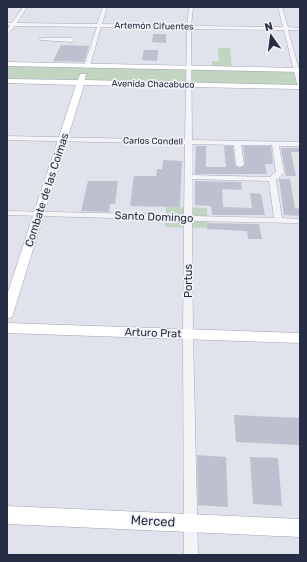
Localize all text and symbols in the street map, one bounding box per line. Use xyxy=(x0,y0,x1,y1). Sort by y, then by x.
north arrow xyxy=(251,16,291,56)
text: N xyxy=(263,19,274,34)
street label: Artemón Cifuentes xyxy=(114,20,194,32)
street label: Avenida Chacabuco xyxy=(111,78,195,90)
street label: Combate de las Coimas xyxy=(22,131,72,249)
street label: Carlos Condell xyxy=(123,135,183,147)
street label: Santo Domingo xyxy=(114,209,194,225)
street label: Portus xyxy=(182,264,195,298)
street label: Arturo Prat xyxy=(124,326,182,341)
street label: Merced xyxy=(130,512,176,530)

